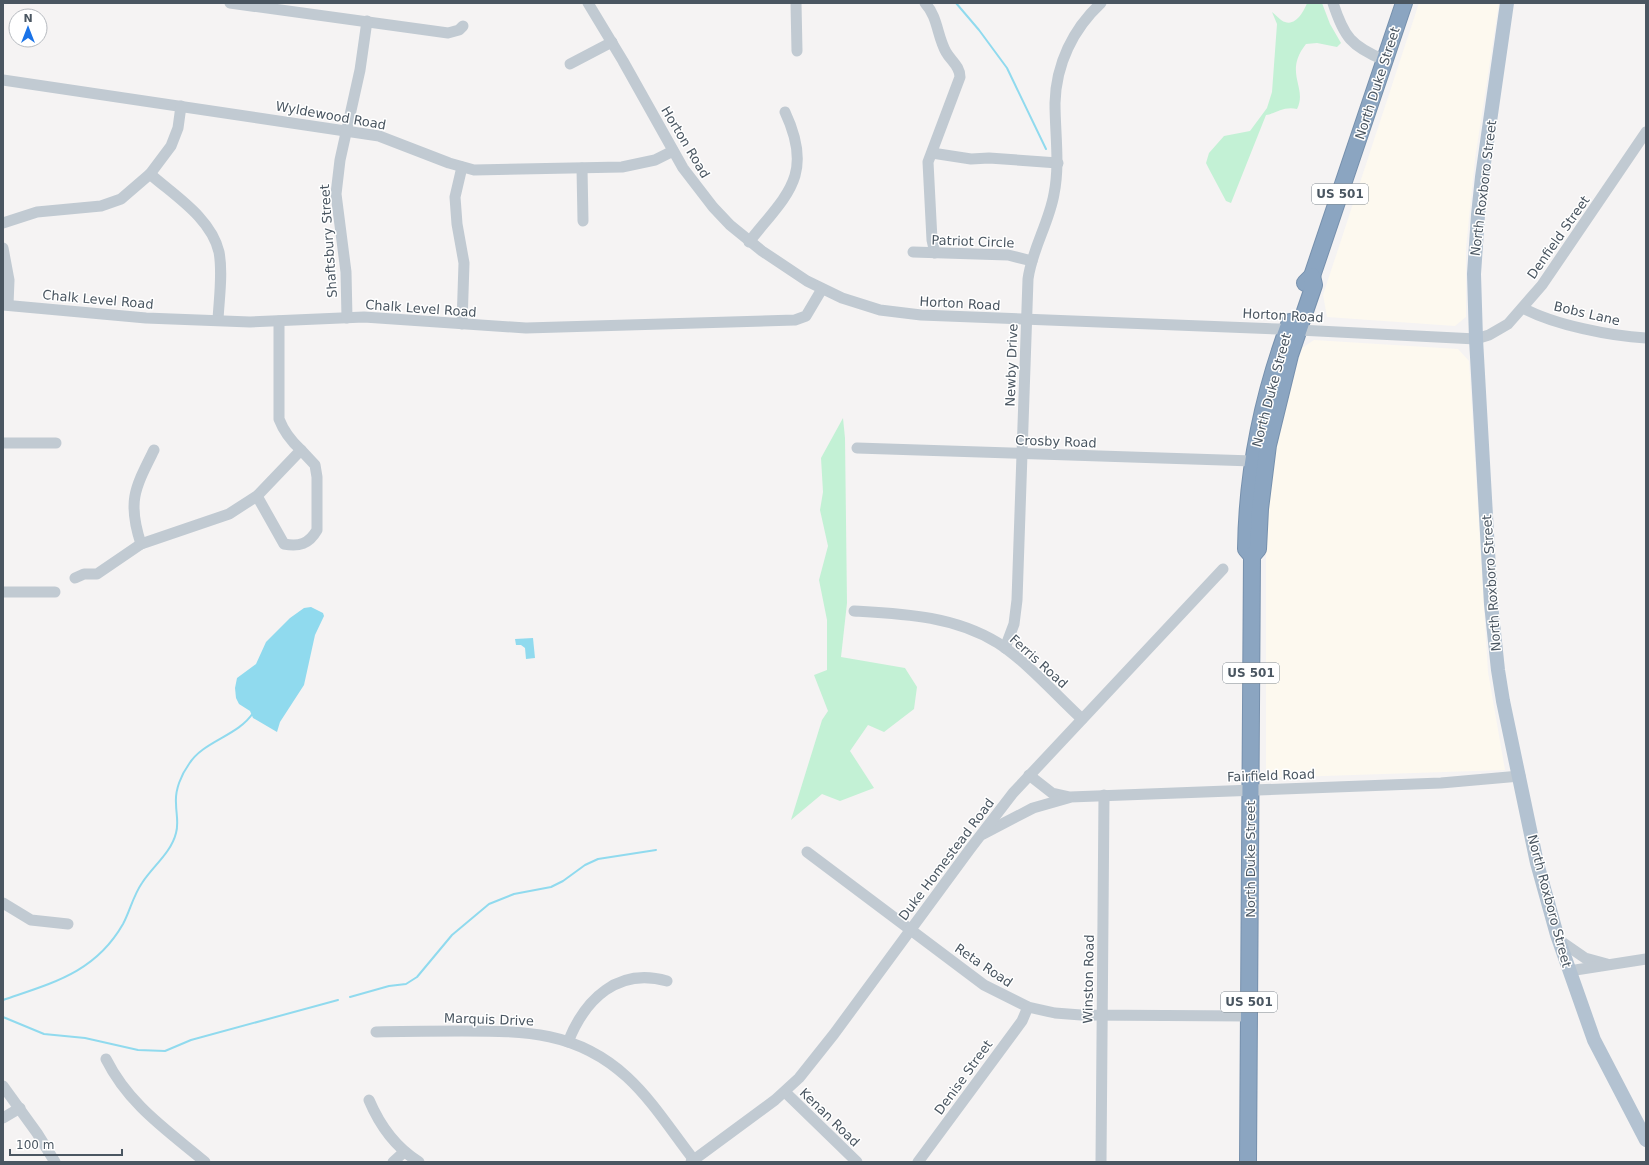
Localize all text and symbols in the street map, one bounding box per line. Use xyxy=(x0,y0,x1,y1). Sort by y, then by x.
north arrow xyxy=(8,8,48,48)
text: N xyxy=(23,12,33,25)
street label: North Duke Street xyxy=(1352,25,1403,141)
street label: Wyldewood Road xyxy=(275,98,387,133)
street label: Horton Road xyxy=(658,104,713,181)
street label: North Roxboro Street xyxy=(1468,119,1499,257)
street label: Shaftsbury Street xyxy=(317,184,340,298)
road number: US 501 xyxy=(1312,184,1368,204)
street label: Denfield Street xyxy=(1524,193,1593,282)
street label: Patriot Circle xyxy=(931,233,1015,250)
street label: Chalk Level Road xyxy=(42,287,154,312)
street label: Horton Road xyxy=(919,294,1001,313)
street label: Chalk Level Road xyxy=(365,297,477,320)
street label: Bobs Lane xyxy=(1552,299,1621,328)
street label: Horton Road xyxy=(1242,306,1324,325)
street label: Newby Drive xyxy=(1003,323,1020,407)
street label: North Duke Street xyxy=(1249,331,1294,449)
street label: Crosby Road xyxy=(1015,433,1097,450)
street label: North Roxboro Street xyxy=(1479,514,1504,652)
street label: Ferris Road xyxy=(1007,632,1071,691)
road number: US 501 xyxy=(1223,663,1279,683)
street label: Fairfield Road xyxy=(1227,766,1315,785)
street label: Duke Homestead Road xyxy=(896,795,997,923)
street label: North Duke Street xyxy=(1243,800,1258,918)
street label: North Roxboro Street xyxy=(1525,833,1574,969)
street label: Winston Road xyxy=(1080,934,1097,1024)
street label: Reta Road xyxy=(952,941,1015,990)
road number: US 501 xyxy=(1221,992,1277,1012)
street label: Marquis Drive xyxy=(444,1010,534,1029)
street label: Denise Street xyxy=(931,1037,995,1117)
street label: Kenan Road xyxy=(797,1085,863,1150)
scale bar xyxy=(10,1131,122,1157)
text: 100 m xyxy=(16,1138,54,1152)

